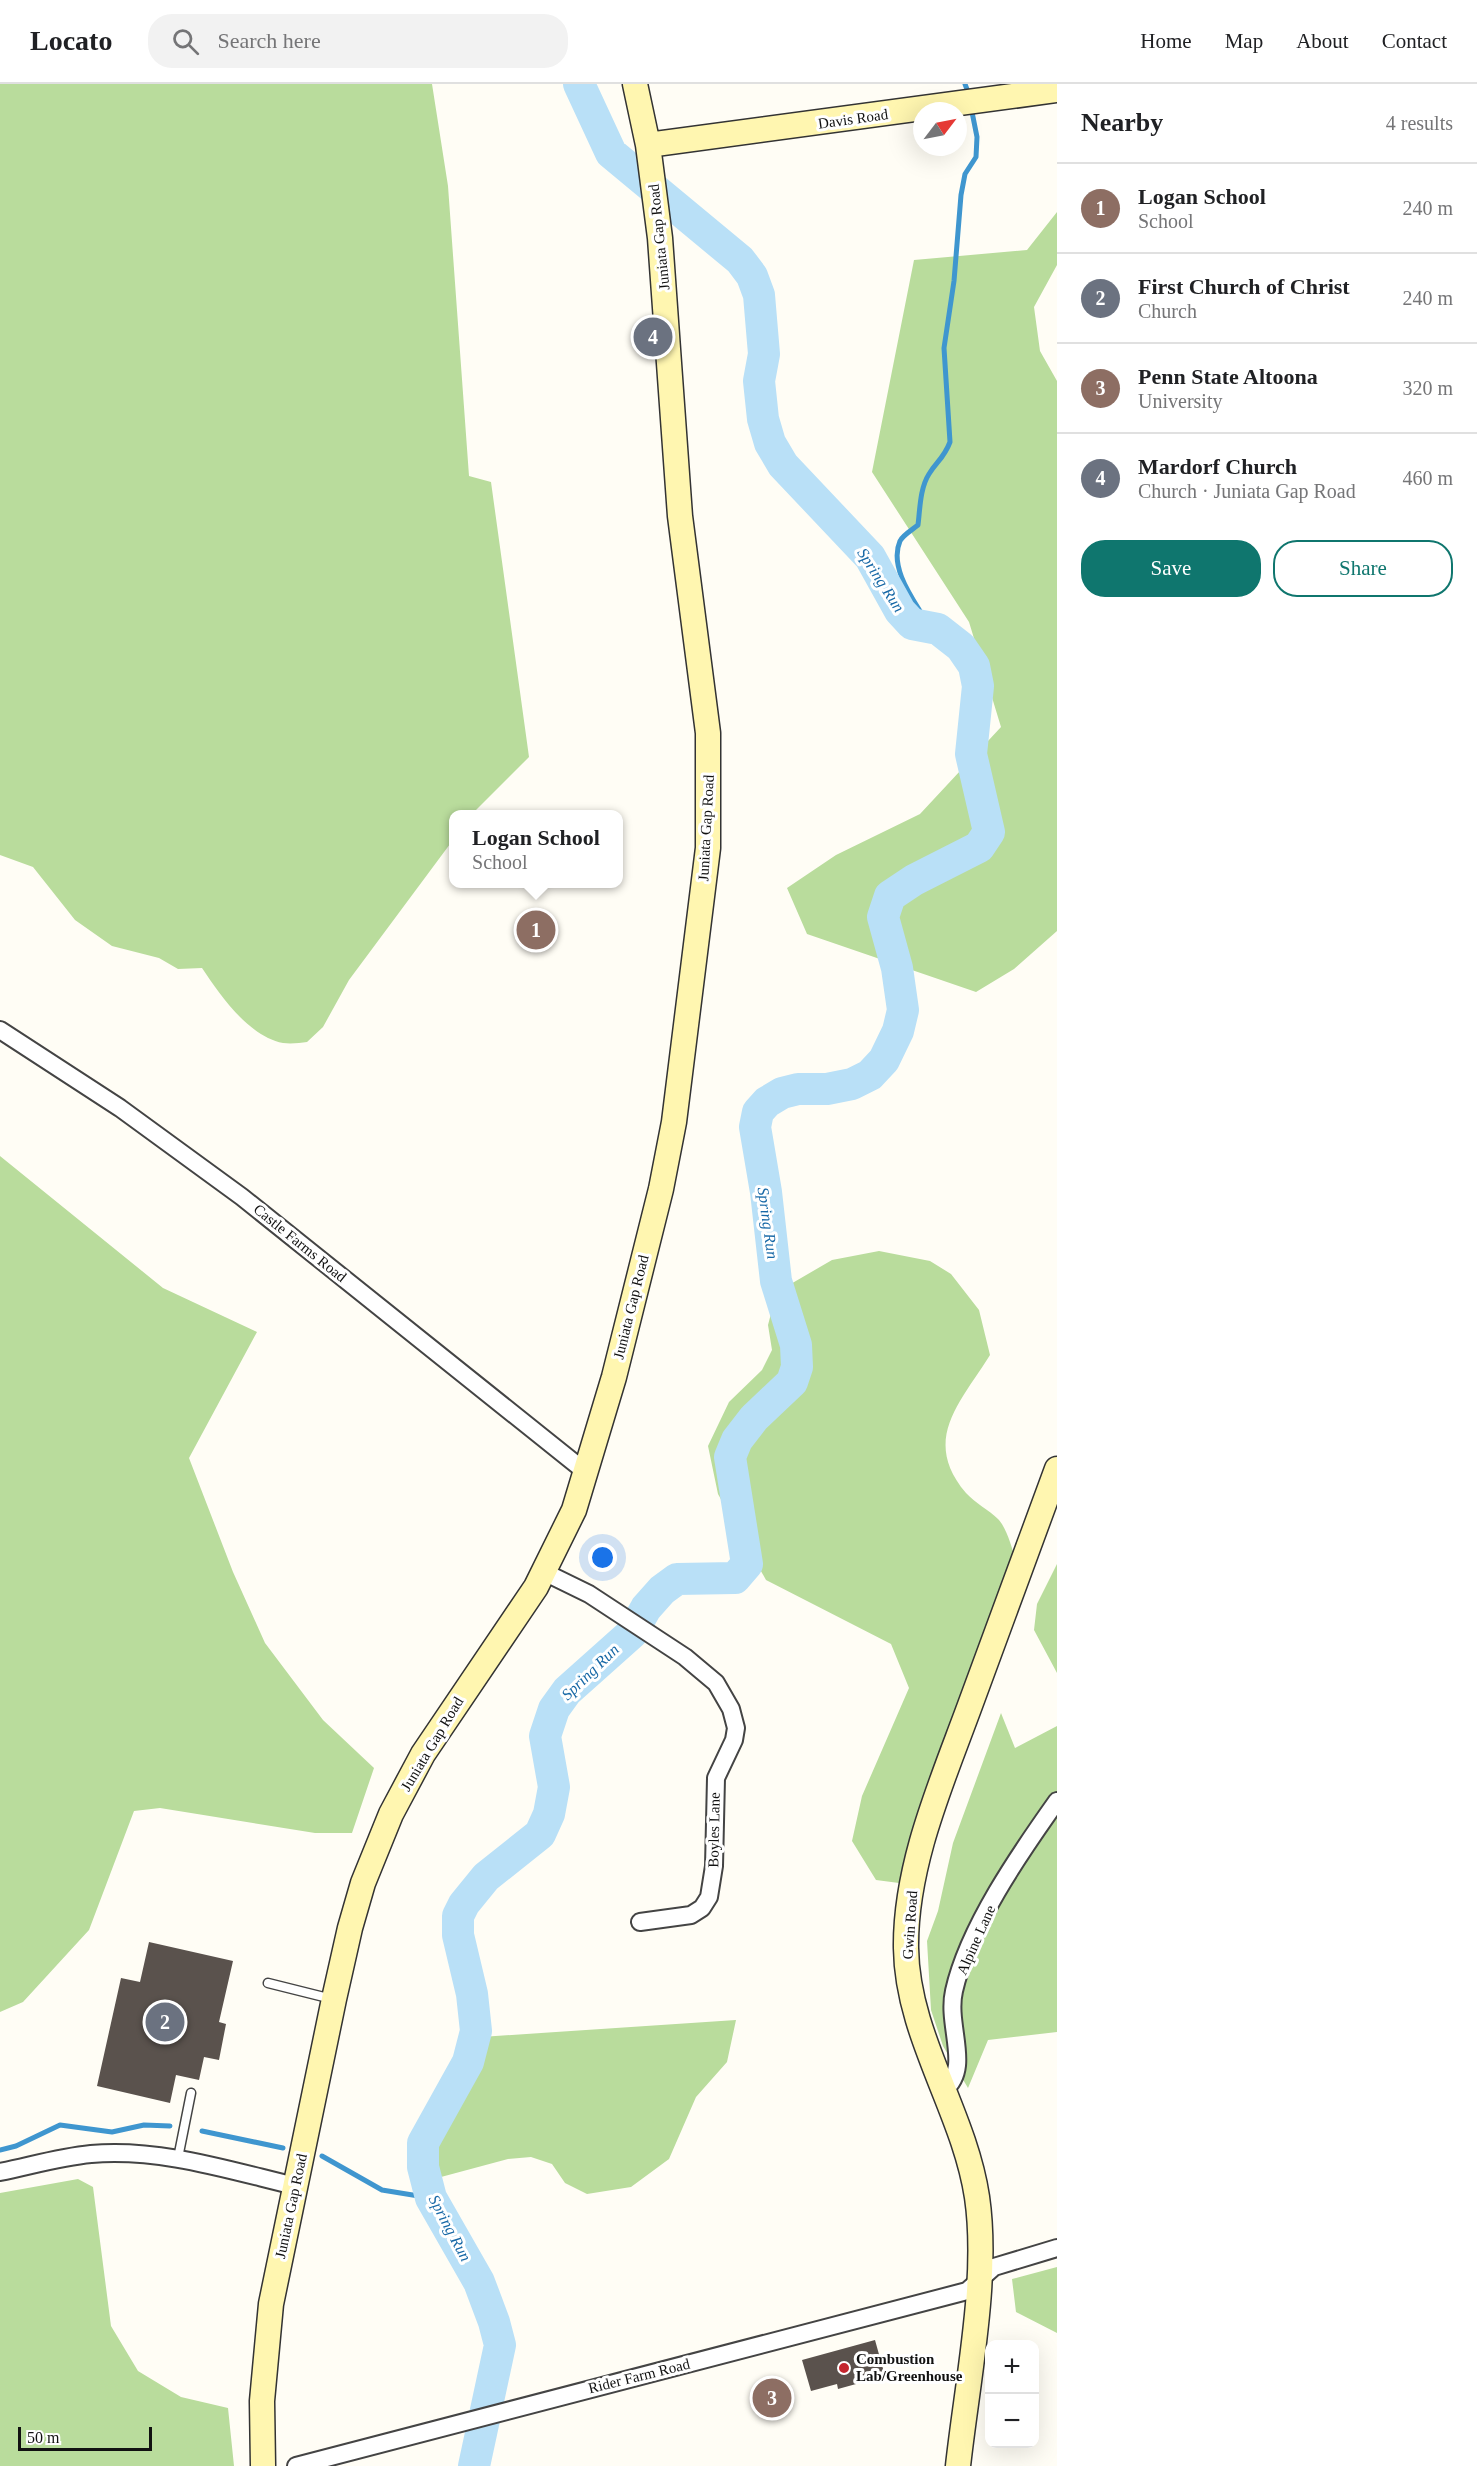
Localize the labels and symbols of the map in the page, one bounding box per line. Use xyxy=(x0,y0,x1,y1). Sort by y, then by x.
north arrow xyxy=(913,102,967,156)
street label: Davis Road xyxy=(817,106,889,132)
street label: Juniata Gap Road xyxy=(645,183,673,291)
pin: 4 xyxy=(634,314,672,360)
water label: Spring Run xyxy=(853,545,908,616)
street label: Juniata Gap Road xyxy=(695,774,717,882)
pin: 1 xyxy=(516,908,556,952)
water label: Spring Run xyxy=(754,1186,781,1260)
street label: Castle Farms Road xyxy=(251,1201,350,1285)
street label: Juniata Gap Road xyxy=(610,1253,652,1361)
your location xyxy=(588,1543,617,1572)
water label: Spring Run xyxy=(558,1641,623,1704)
street label: Juniata Gap Road xyxy=(398,1694,467,1794)
street label: Boyles Lane xyxy=(705,1792,723,1868)
street label: Gwin Road xyxy=(900,1890,920,1960)
street label: Alpine Lane xyxy=(954,1902,999,1977)
pin: 2 xyxy=(146,2000,184,2044)
street label: Juniata Gap Road xyxy=(272,2152,310,2260)
water label: Spring Run xyxy=(425,2192,475,2264)
place label: Combustion Lab/Greenhouse xyxy=(856,2351,963,2384)
street label: Rider Farm Road xyxy=(587,2356,692,2396)
marker: Combustion Lab/Greenhouse xyxy=(837,2361,851,2375)
pin: 3 xyxy=(752,2376,792,2420)
scale bar xyxy=(18,2424,152,2452)

